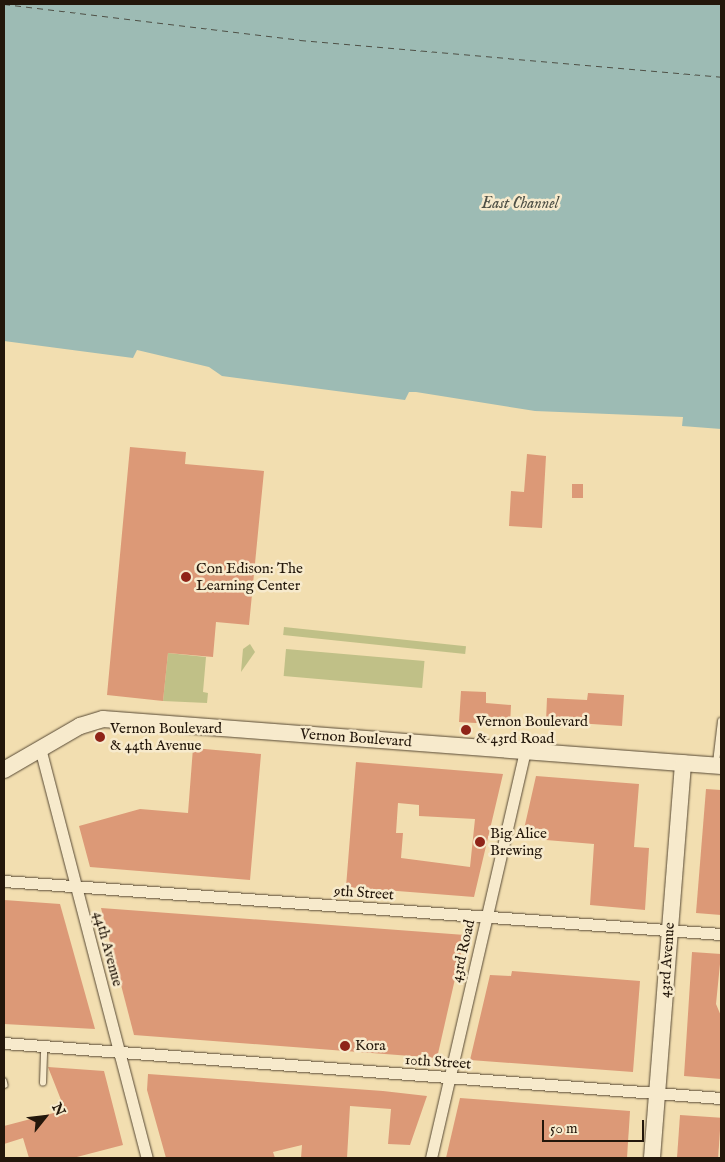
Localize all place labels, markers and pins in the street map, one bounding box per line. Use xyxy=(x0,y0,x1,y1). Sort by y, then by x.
place label: Con Edison: The Learning Center xyxy=(196,559,303,594)
marker: Con Edison: The Learning Center xyxy=(180,571,192,583)
place label: Vernon Boulevard & 43rd Road xyxy=(476,712,588,747)
place label: Vernon Boulevard & 44th Avenue xyxy=(110,719,222,754)
marker: Vernon Boulevard & 43rd Road xyxy=(460,724,472,736)
marker: Vernon Boulevard & 44th Avenue xyxy=(94,731,106,743)
place label: Big Alice Brewing xyxy=(490,824,547,859)
marker: Big Alice Brewing xyxy=(474,836,486,848)
place label: Kora xyxy=(355,1037,386,1055)
marker: Kora xyxy=(339,1040,351,1052)

